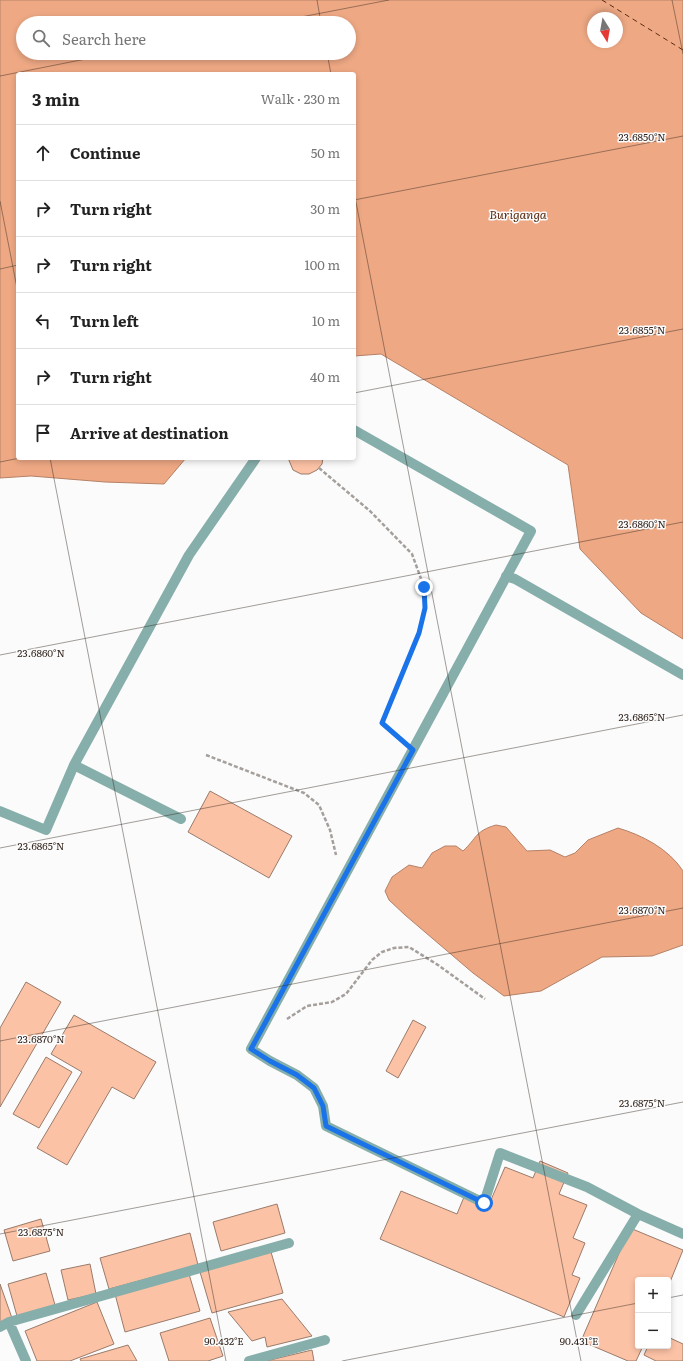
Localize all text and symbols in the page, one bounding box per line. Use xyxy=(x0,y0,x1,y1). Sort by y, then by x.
north arrow xyxy=(587,12,623,48)
search box xyxy=(16,16,356,60)
icon: search xyxy=(30,27,52,49)
text: Search here xyxy=(62,27,146,50)
text: 3 min xyxy=(32,86,80,111)
text: Walk · 230 m xyxy=(261,89,340,108)
text: 23.6850°N xyxy=(618,129,666,144)
text: Continue xyxy=(70,141,140,164)
icon: ahead xyxy=(32,142,54,164)
text: 50 m xyxy=(311,143,340,162)
text: Turn right xyxy=(70,197,152,220)
icon: right xyxy=(32,198,54,220)
text: 30 m xyxy=(310,199,340,218)
water label: Buriganga xyxy=(489,205,547,223)
text: Turn right xyxy=(70,253,152,276)
icon: right xyxy=(32,254,54,276)
text: 100 m xyxy=(304,255,340,274)
text: Turn left xyxy=(70,309,139,332)
icon: left xyxy=(32,310,54,332)
text: 10 m xyxy=(312,311,340,330)
text: 23.6855°N xyxy=(619,322,665,337)
text: Turn right xyxy=(70,365,152,388)
icon: right xyxy=(32,366,54,388)
text: 40 m xyxy=(310,367,340,386)
text: Arrive at destination xyxy=(70,421,229,444)
icon: arrive xyxy=(32,422,54,444)
text: 23.6860°N xyxy=(618,516,666,531)
route end xyxy=(415,578,433,596)
text: 23.6860°N xyxy=(17,645,65,660)
text: 23.6865°N xyxy=(619,709,665,724)
text: 23.6865°N xyxy=(18,838,64,853)
text: 23.6870°N xyxy=(618,902,666,917)
text: 23.6870°N xyxy=(17,1031,65,1046)
text: 23.6875°N xyxy=(619,1095,665,1110)
route start xyxy=(475,1194,493,1212)
text: 23.6875°N xyxy=(18,1224,64,1239)
map controls xyxy=(635,1277,671,1349)
button: + xyxy=(635,1277,671,1313)
button: − xyxy=(635,1313,671,1349)
text: 90.432°E xyxy=(204,1333,244,1348)
text: 90.431°E xyxy=(560,1333,598,1348)

